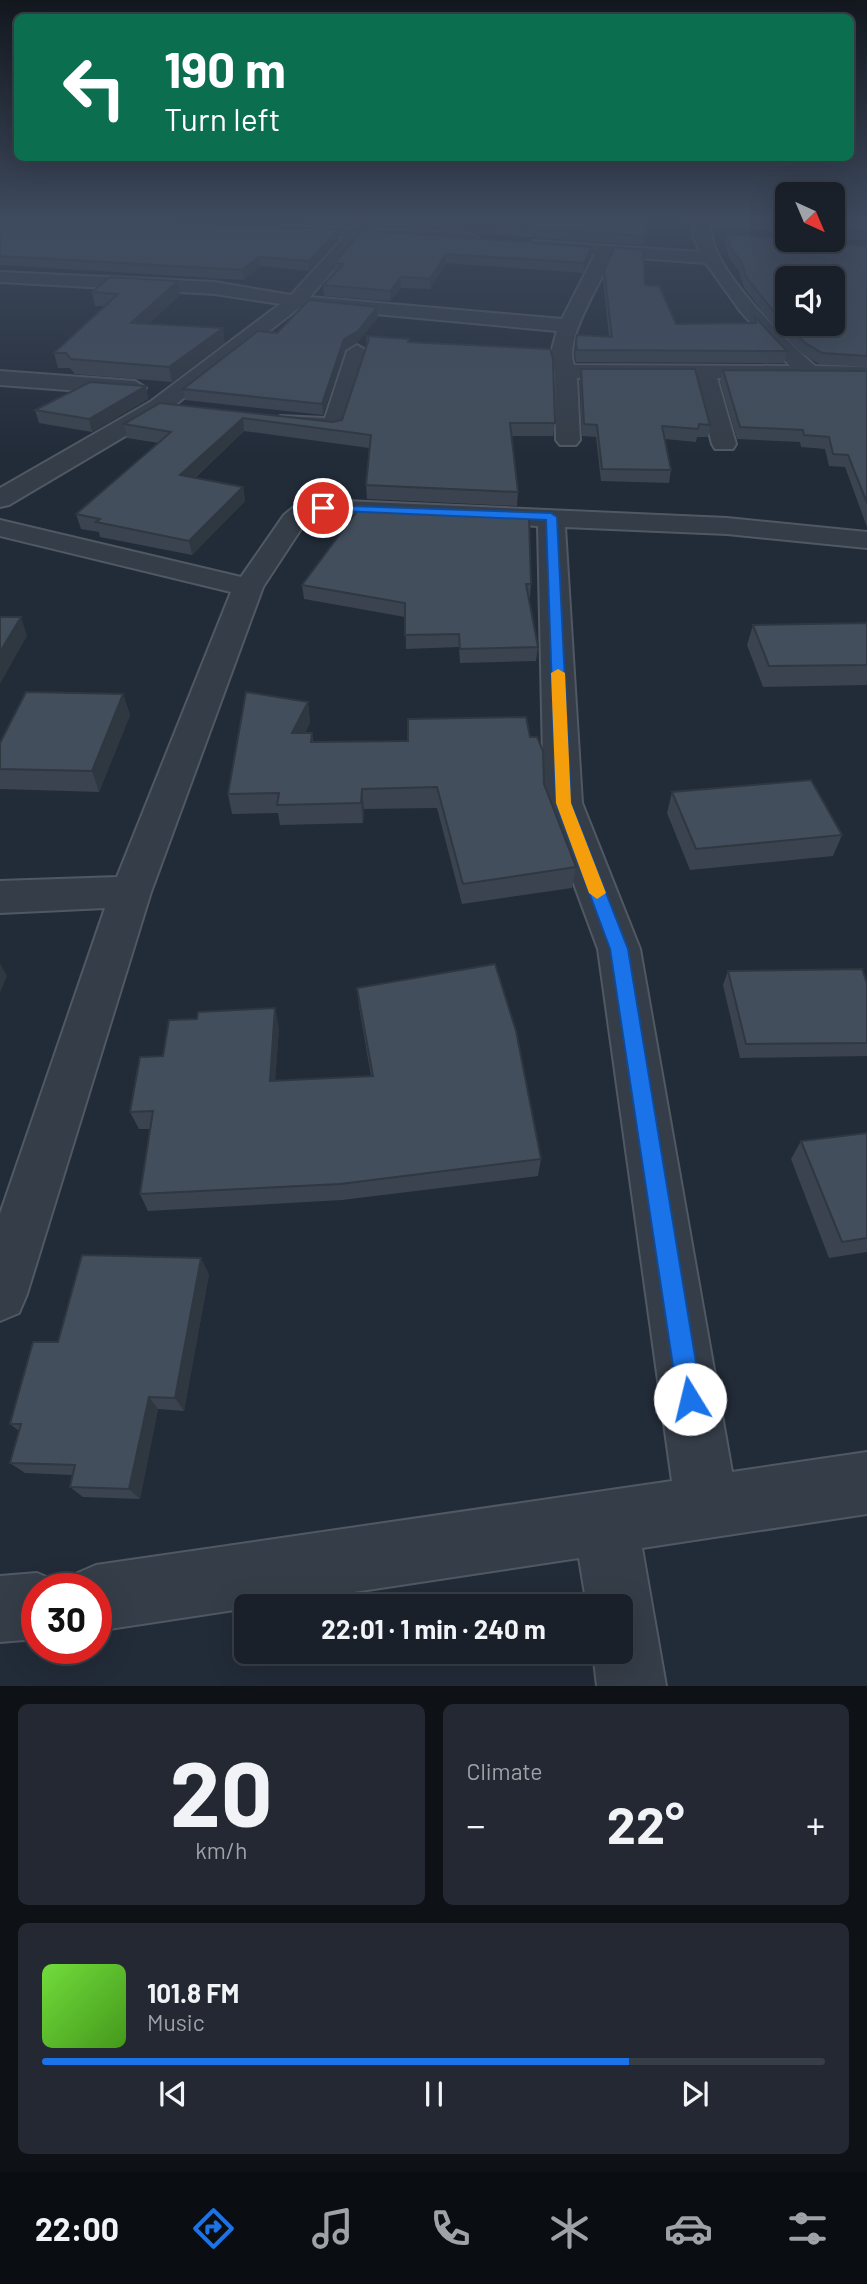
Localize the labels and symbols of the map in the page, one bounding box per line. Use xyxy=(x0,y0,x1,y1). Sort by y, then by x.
north arrow xyxy=(775,182,845,252)
pin xyxy=(293,478,353,538)
position arrow xyxy=(653,1362,727,1436)
speed limit sign: 30 xyxy=(21,1573,112,1664)

